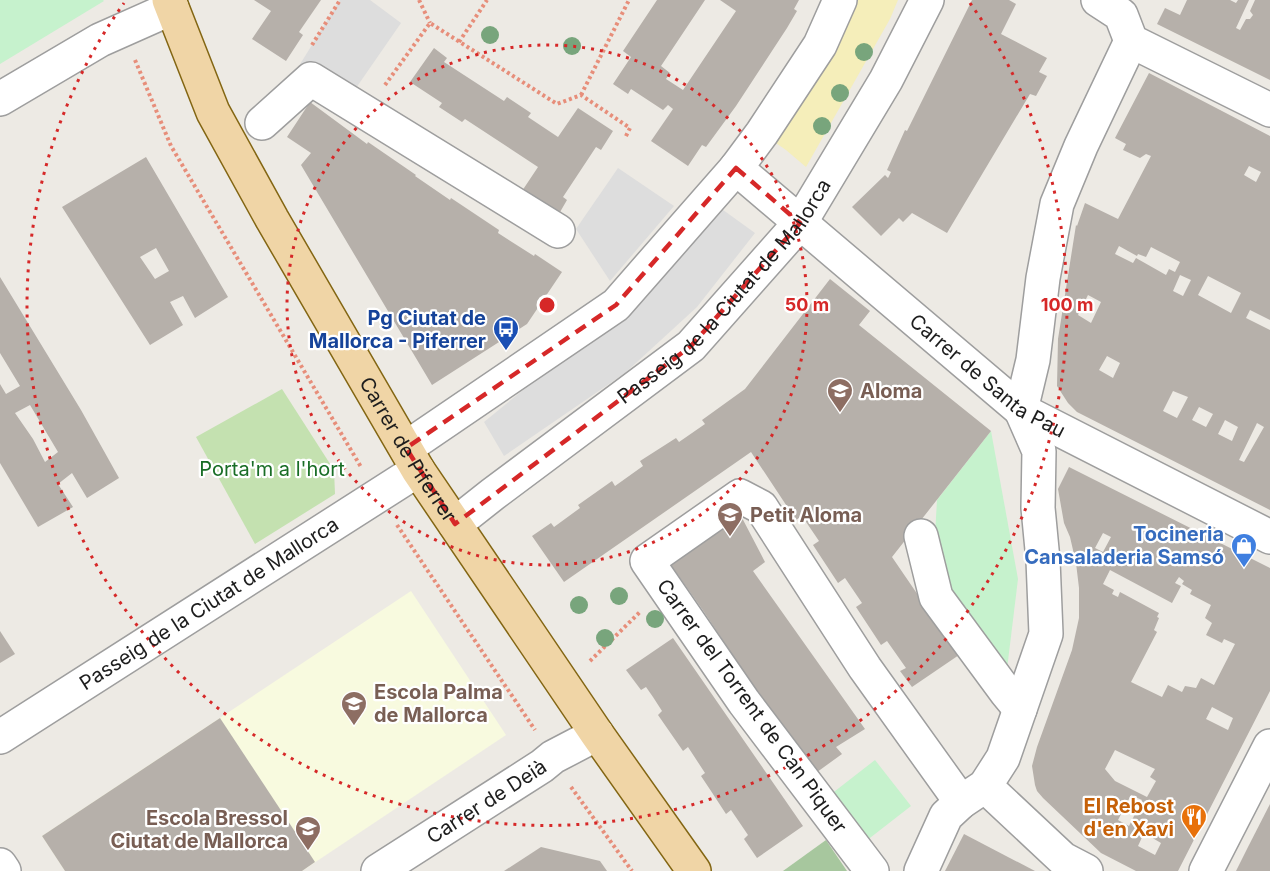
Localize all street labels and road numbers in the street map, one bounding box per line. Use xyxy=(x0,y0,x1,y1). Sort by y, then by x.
street label: Passeig de la Ciutat de Mallorca xyxy=(613,174,836,409)
street label: Carrer de Santa Pau xyxy=(905,309,1070,443)
street label: Carrer de Piferrer xyxy=(354,373,462,527)
street label: Passeig de la Ciutat de Mallorca xyxy=(75,512,343,695)
street label: Carrer del Torrent de Can Piquer xyxy=(652,574,852,838)
street label: Carrer de Deià xyxy=(422,754,551,849)

